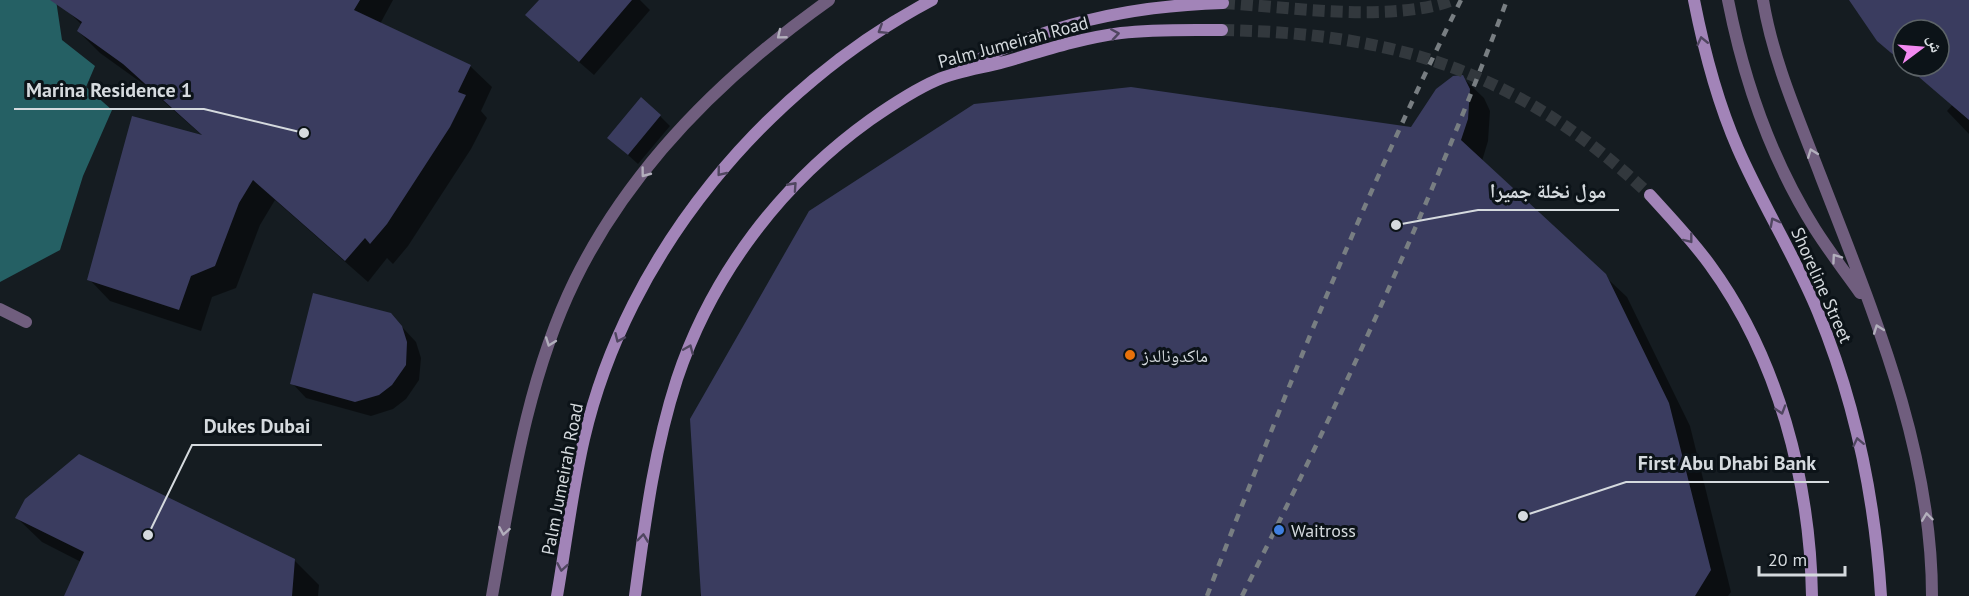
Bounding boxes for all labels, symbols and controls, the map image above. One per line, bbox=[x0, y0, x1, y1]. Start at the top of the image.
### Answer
street label: Palm Jumeirah Road bbox=[935, 11, 1091, 73]
north arrow bbox=[1891, 18, 1951, 78]
one-way arrow bbox=[878, 22, 888, 34]
one-way arrow bbox=[777, 27, 788, 38]
one-way arrow bbox=[1110, 29, 1119, 41]
text: ش bbox=[1923, 33, 1947, 55]
one-way arrow bbox=[1697, 36, 1710, 46]
callout: Marina Residence 1 bbox=[14, 71, 204, 109]
text: Marina Residence 1 bbox=[26, 77, 192, 103]
one-way arrow bbox=[1807, 148, 1819, 159]
one-way arrow bbox=[718, 165, 729, 176]
one-way arrow bbox=[641, 166, 652, 177]
callout: مول نخلة جميرا bbox=[1478, 172, 1619, 210]
text: مول نخلة جميرا bbox=[1490, 178, 1606, 204]
one-way arrow bbox=[786, 182, 797, 192]
one-way arrow bbox=[1770, 217, 1781, 228]
street label: Shoreline Street bbox=[1786, 224, 1858, 346]
one-way arrow bbox=[1682, 232, 1693, 243]
one-way arrow bbox=[1832, 254, 1843, 265]
one-way arrow bbox=[1872, 324, 1885, 334]
one-way arrow bbox=[615, 331, 627, 342]
one-way arrow bbox=[545, 336, 558, 347]
place label: ماكدونالدز bbox=[1141, 344, 1208, 367]
one-way arrow bbox=[682, 345, 694, 356]
marker: ماكدونالدز bbox=[1123, 348, 1137, 362]
street label: Palm Jumeirah Road bbox=[536, 401, 588, 557]
one-way arrow bbox=[1773, 404, 1786, 415]
callout: Dukes Dubai bbox=[192, 407, 322, 445]
text: Dukes Dubai bbox=[204, 413, 310, 439]
one-way arrow bbox=[1853, 437, 1866, 447]
callout: First Abu Dhabi Bank bbox=[1626, 444, 1829, 482]
text: First Abu Dhabi Bank bbox=[1638, 450, 1816, 476]
one-way arrow bbox=[1921, 512, 1933, 521]
place label: Waitross bbox=[1291, 519, 1356, 542]
marker: Waitross bbox=[1272, 523, 1286, 537]
one-way arrow bbox=[498, 526, 511, 536]
one-way arrow bbox=[636, 533, 649, 543]
scale bar bbox=[1759, 539, 1844, 577]
text: 20 m bbox=[1768, 548, 1807, 571]
one-way arrow bbox=[557, 562, 569, 572]

